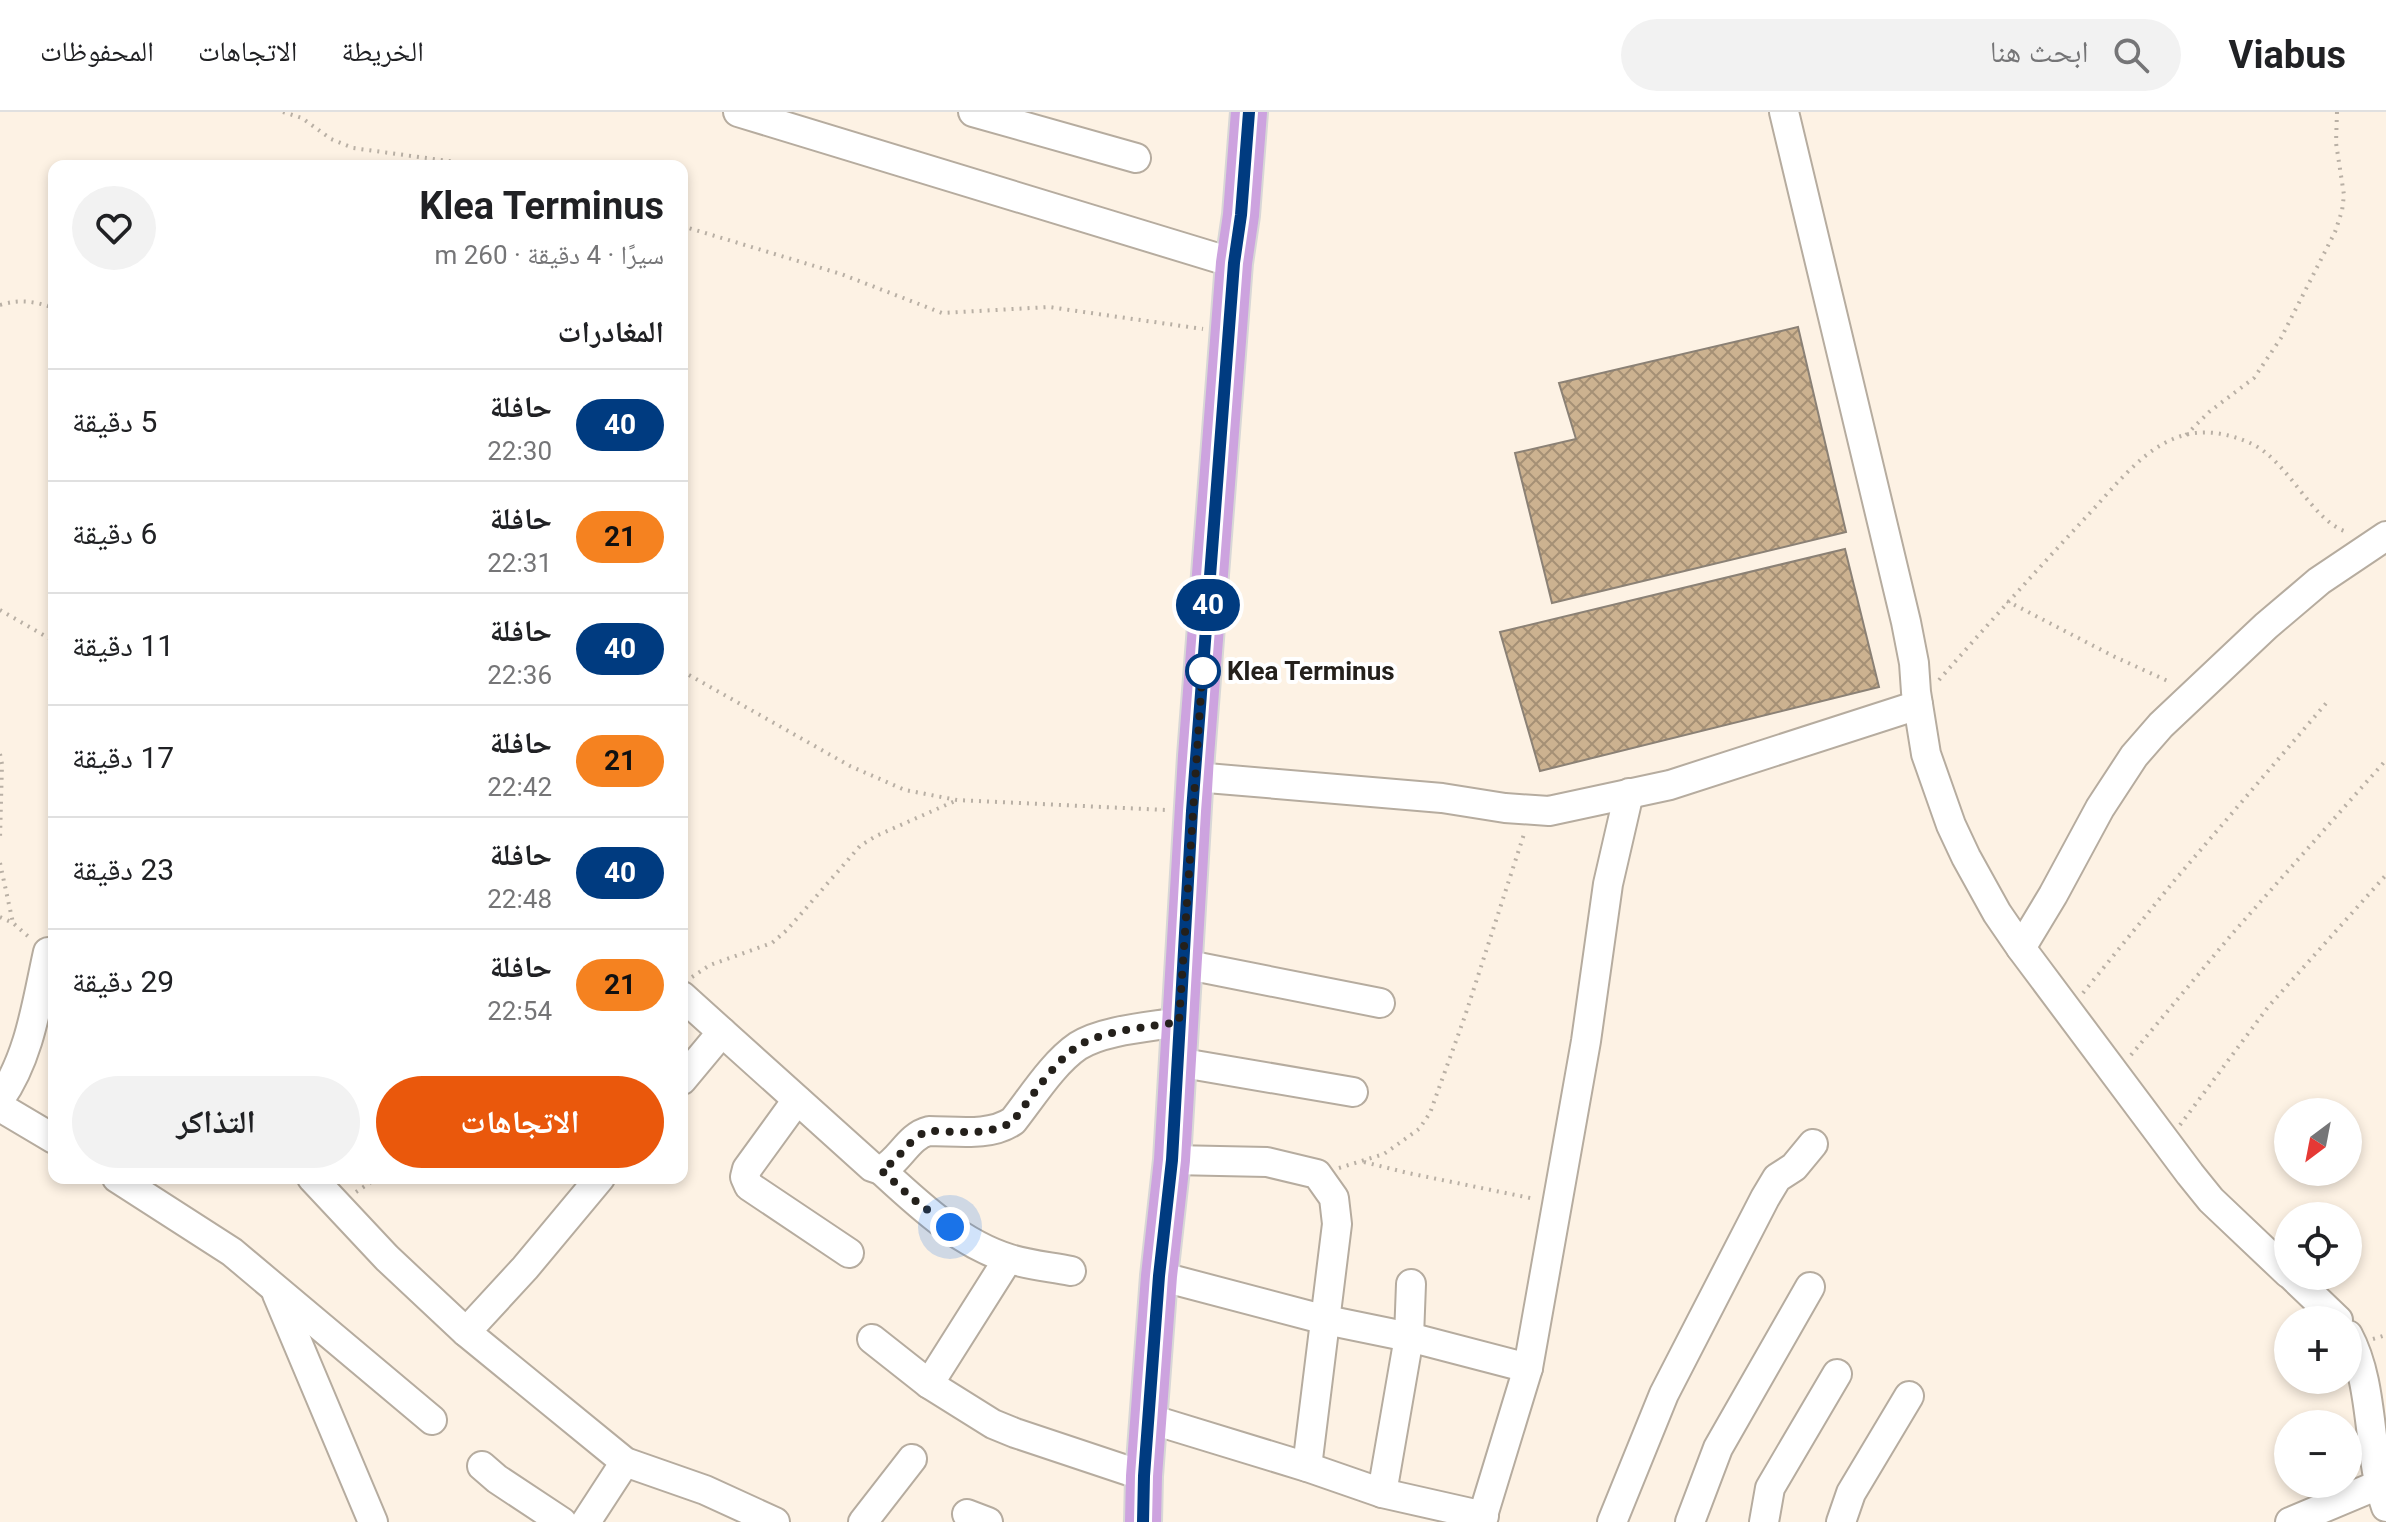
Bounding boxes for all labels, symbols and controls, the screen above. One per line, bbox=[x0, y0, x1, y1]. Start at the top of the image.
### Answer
search box bbox=[1621, 19, 2181, 91]
icon: search bbox=[2109, 33, 2153, 77]
text: Viabus bbox=[2229, 33, 2346, 77]
text: ابحث هنا bbox=[1990, 34, 2089, 69]
text: المحفوظات bbox=[40, 35, 154, 68]
text: الاتجاهات bbox=[198, 35, 297, 68]
text: الخريطة bbox=[341, 35, 424, 68]
text: Klea Terminus bbox=[419, 184, 664, 228]
button: heart bbox=[72, 186, 156, 270]
text: سيرًا · 4 دقيقة · 260 m bbox=[434, 240, 664, 270]
text: المغادرات bbox=[557, 314, 664, 349]
text: حافلة bbox=[490, 389, 552, 424]
text: 5 دقيقة bbox=[72, 404, 157, 439]
text: 40 bbox=[604, 408, 636, 441]
text: 22:30 bbox=[487, 436, 552, 466]
text: حافلة bbox=[490, 501, 552, 536]
text: 6 دقيقة bbox=[72, 516, 157, 551]
text: 21 bbox=[604, 520, 636, 553]
text: 22:31 bbox=[487, 548, 552, 578]
line badge: 40 bbox=[1172, 579, 1244, 631]
text: 40 bbox=[1192, 588, 1224, 621]
text: حافلة bbox=[490, 613, 552, 648]
text: 11 دقيقة bbox=[72, 628, 174, 663]
text: 40 bbox=[604, 632, 636, 665]
marker: Klea Terminus bbox=[1186, 654, 1220, 688]
place label: Klea Terminus bbox=[1227, 656, 1395, 686]
text: 22:36 bbox=[487, 660, 552, 690]
text: حافلة bbox=[490, 725, 552, 760]
text: 17 دقيقة bbox=[72, 740, 174, 775]
text: 21 bbox=[604, 744, 636, 777]
text: 22:42 bbox=[487, 772, 552, 802]
text: حافلة bbox=[490, 837, 552, 872]
text: 23 دقيقة bbox=[72, 852, 174, 887]
text: 40 bbox=[604, 856, 636, 889]
text: 22:48 bbox=[487, 884, 552, 914]
text: حافلة bbox=[490, 949, 552, 984]
text: 29 دقيقة bbox=[72, 964, 174, 999]
text: 21 bbox=[604, 968, 636, 1001]
text: 22:54 bbox=[487, 996, 552, 1026]
button: التذاكر bbox=[72, 1076, 360, 1168]
button: الاتجاهات bbox=[376, 1076, 664, 1168]
north arrow bbox=[2274, 1098, 2362, 1186]
map controls bbox=[2274, 1098, 2362, 1498]
button: locate bbox=[2274, 1202, 2362, 1290]
your location bbox=[930, 1207, 970, 1247]
button: + bbox=[2274, 1306, 2362, 1394]
button: − bbox=[2274, 1410, 2362, 1498]

